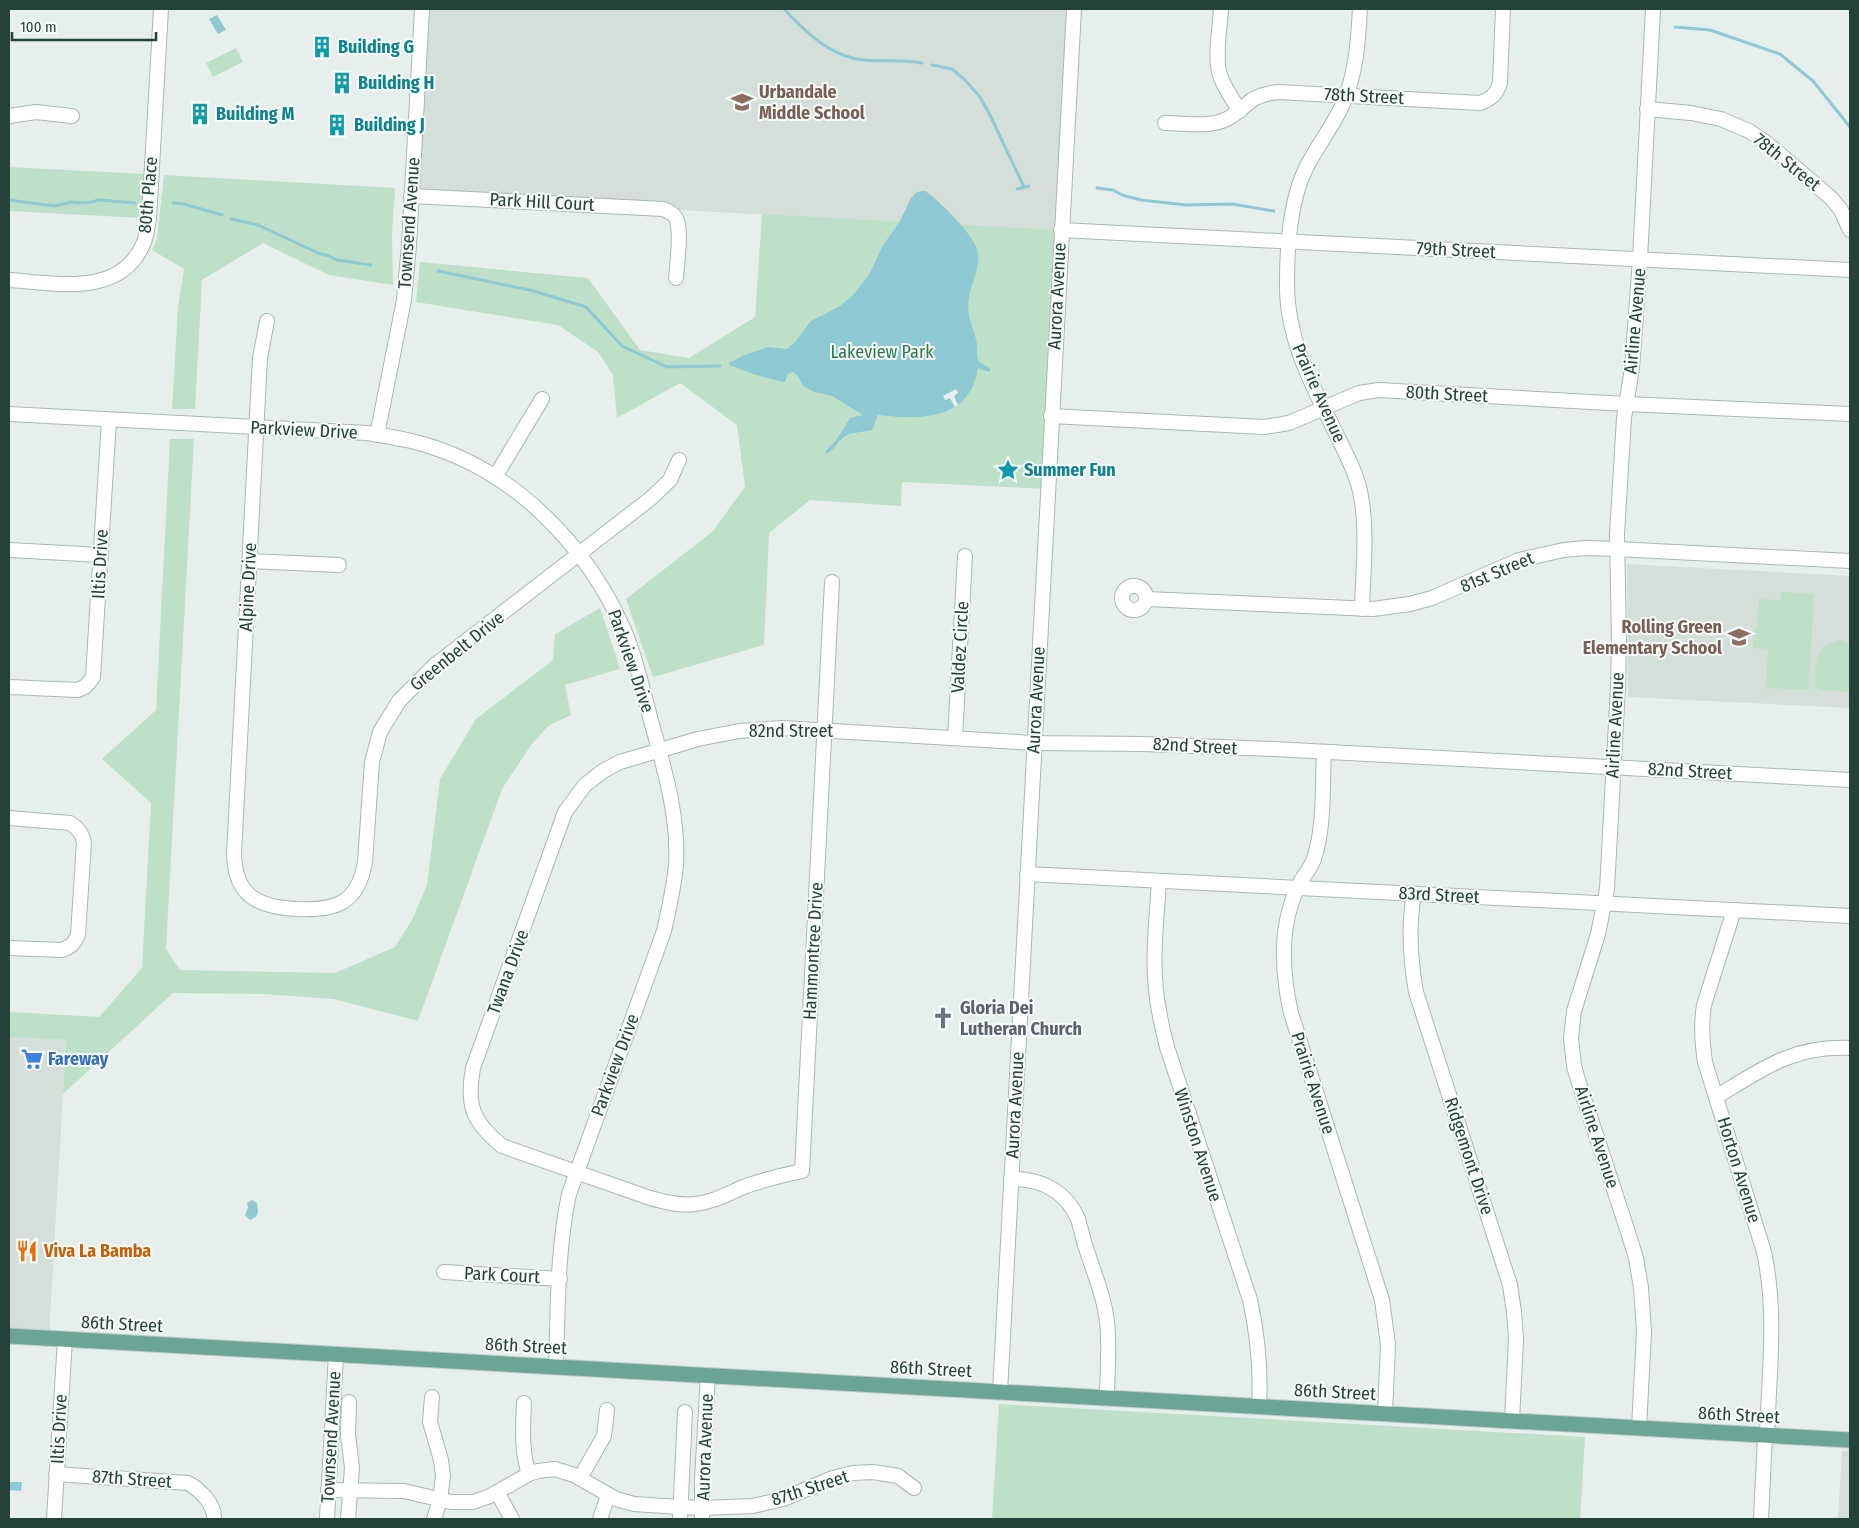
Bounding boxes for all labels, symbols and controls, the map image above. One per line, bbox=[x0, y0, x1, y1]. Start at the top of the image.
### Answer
scale bar bbox=[12, 10, 156, 42]
text: 100 m bbox=[20, 18, 57, 36]
building icon: Building G bbox=[309, 34, 335, 60]
place label: Building G bbox=[338, 36, 414, 58]
building icon: Building H bbox=[329, 70, 355, 96]
place label: Building H bbox=[358, 72, 434, 94]
place label: Urbandale Middle School bbox=[759, 81, 865, 124]
street label: 78th Street bbox=[1324, 83, 1405, 109]
school or university icon: Urbandale Middle School bbox=[729, 89, 755, 115]
building icon: Building M bbox=[187, 101, 213, 127]
place label: Building M bbox=[216, 103, 294, 125]
building icon: Building J bbox=[324, 112, 350, 138]
place label: Building J bbox=[354, 114, 425, 136]
street label: 78th Street bbox=[1749, 128, 1825, 196]
street label: 80th Place bbox=[134, 156, 162, 234]
street label: Townsend Avenue bbox=[393, 156, 425, 290]
street label: Park Hill Court bbox=[489, 188, 595, 216]
street label: 79th Street bbox=[1416, 237, 1496, 263]
street label: Aurora Avenue bbox=[1043, 242, 1071, 350]
street label: Airline Avenue bbox=[1619, 267, 1651, 375]
street label: Prairie Avenue bbox=[1287, 340, 1351, 446]
park label: Lakeview Park bbox=[830, 341, 934, 363]
street label: 80th Street bbox=[1405, 381, 1489, 407]
street label: Parkview Drive bbox=[250, 416, 358, 444]
place icon: Summer Fun bbox=[995, 457, 1021, 483]
place label: Summer Fun bbox=[1024, 459, 1116, 481]
street label: Iltis Drive bbox=[87, 528, 113, 599]
street label: Alpine Drive bbox=[235, 542, 261, 632]
street label: 81st Street bbox=[1457, 547, 1537, 597]
street label: Valdez Circle bbox=[947, 600, 973, 694]
street label: Greenbelt Drive bbox=[405, 606, 509, 696]
street label: Parkview Drive bbox=[603, 607, 659, 716]
place label: Rolling Green Elementary School bbox=[1583, 616, 1722, 659]
school or university icon: Rolling Green Elementary School bbox=[1726, 624, 1752, 650]
street label: Aurora Avenue bbox=[1022, 646, 1050, 754]
street label: Airline Avenue bbox=[1601, 671, 1629, 779]
street label: 82nd Street bbox=[749, 720, 833, 742]
street label: 82nd Street bbox=[1152, 733, 1238, 759]
street label: 82nd Street bbox=[1647, 758, 1733, 784]
street label: Hammontree Drive bbox=[798, 881, 828, 1021]
street label: 83rd Street bbox=[1398, 882, 1480, 908]
street label: Twana Drive bbox=[482, 926, 534, 1017]
place label: Gloria Dei Lutheran Church bbox=[960, 997, 1082, 1040]
church icon: Gloria Dei Lutheran Church bbox=[930, 1005, 956, 1031]
street label: Parkview Drive bbox=[586, 1011, 644, 1119]
street label: Prairie Avenue bbox=[1286, 1029, 1340, 1137]
supermarket icon: Fareway bbox=[19, 1046, 45, 1072]
place label: Fareway bbox=[48, 1048, 109, 1070]
street label: Aurora Avenue bbox=[1001, 1051, 1029, 1159]
street label: Airline Avenue bbox=[1570, 1083, 1624, 1191]
street label: Winston Avenue bbox=[1169, 1085, 1227, 1205]
street label: Ridgemont Drive bbox=[1440, 1095, 1498, 1218]
street label: Horton Avenue bbox=[1712, 1114, 1766, 1226]
restaurant icon: Viva La Bamba bbox=[14, 1238, 40, 1264]
place label: Viva La Bamba bbox=[43, 1240, 151, 1262]
street label: Park Court bbox=[463, 1262, 541, 1288]
street label: 86th Street bbox=[81, 1311, 164, 1337]
street label: 86th Street bbox=[485, 1333, 568, 1359]
street label: 86th Street bbox=[890, 1356, 973, 1382]
street label: Townsend Avenue bbox=[317, 1370, 345, 1504]
street label: 86th Street bbox=[1294, 1379, 1377, 1405]
street label: Iltis Drive bbox=[46, 1393, 72, 1464]
street label: Aurora Avenue bbox=[692, 1393, 718, 1501]
street label: 86th Street bbox=[1698, 1402, 1781, 1428]
street label: 87th Street bbox=[91, 1465, 173, 1493]
street label: 87th Street bbox=[769, 1465, 852, 1511]

